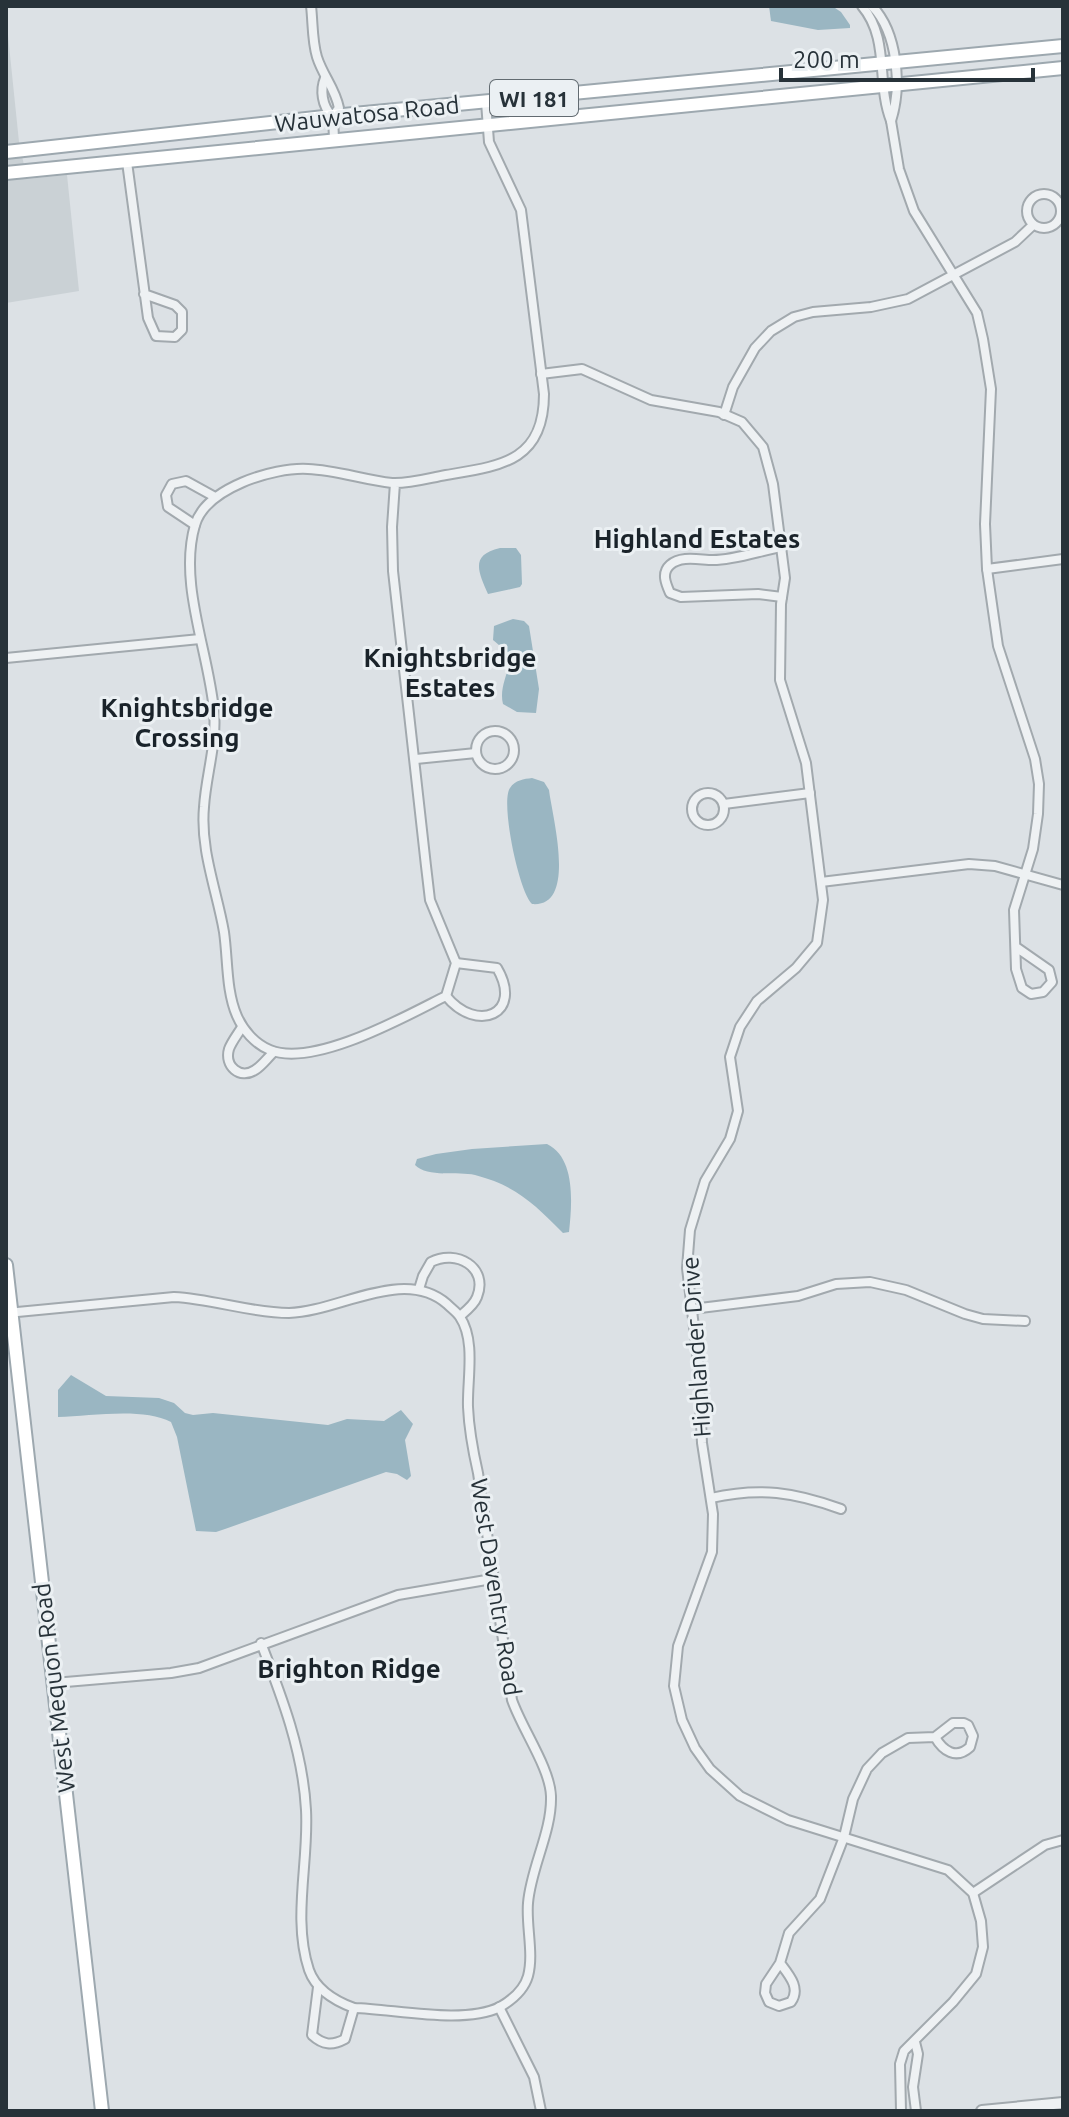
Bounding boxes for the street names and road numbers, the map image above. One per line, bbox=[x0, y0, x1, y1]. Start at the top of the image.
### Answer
road number: WI 181 bbox=[490, 80, 578, 116]
street label: Wauwatosa Road bbox=[273, 91, 461, 137]
street label: Highlander Drive bbox=[676, 1256, 716, 1438]
street label: West Daventry Road bbox=[465, 1476, 527, 1698]
street label: West Mequon Road bbox=[28, 1582, 80, 1794]

